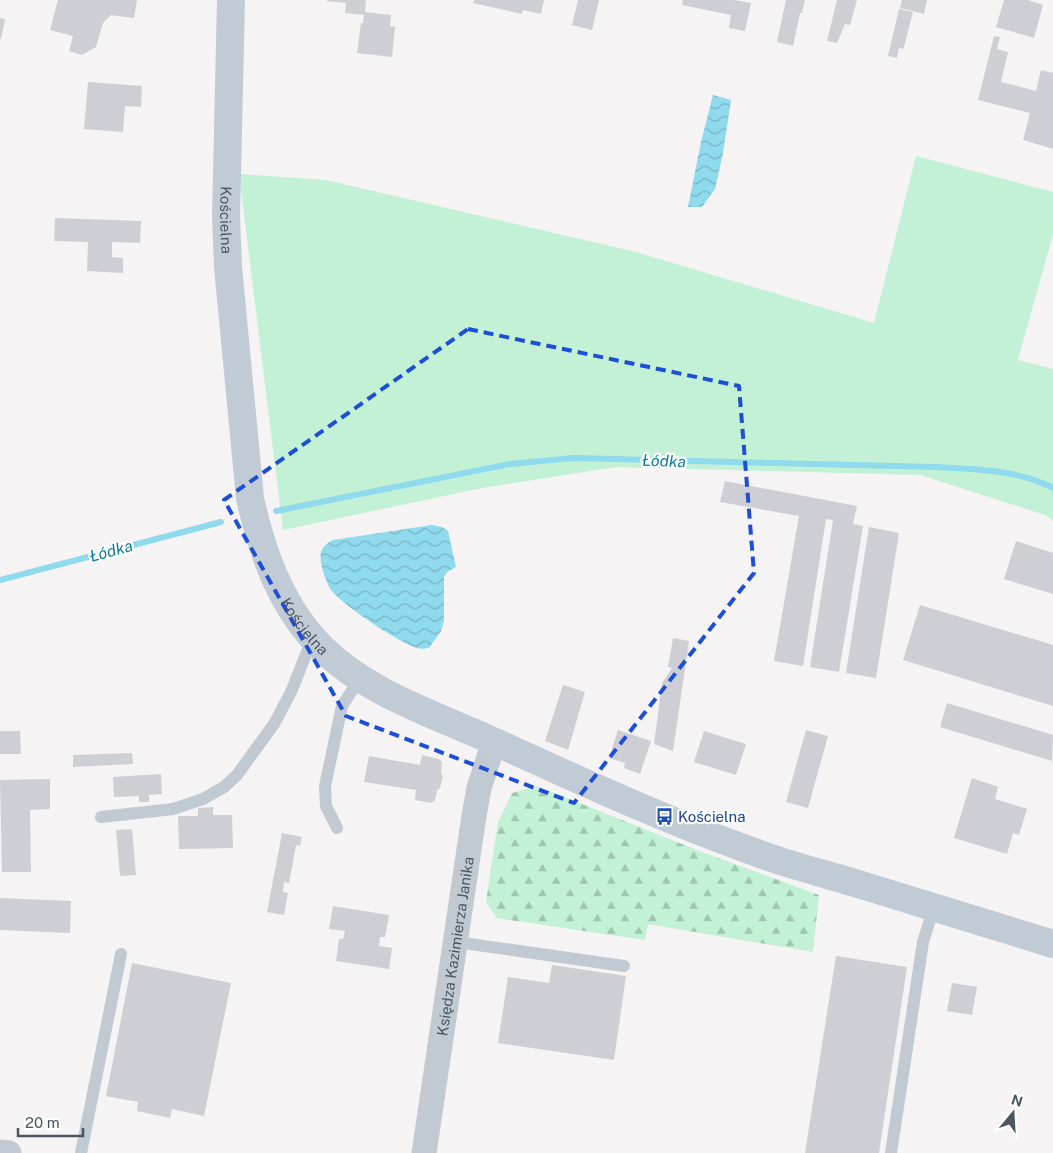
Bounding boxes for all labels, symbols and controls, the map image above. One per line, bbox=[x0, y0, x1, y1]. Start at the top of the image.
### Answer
street label: Kościelna bbox=[217, 186, 236, 254]
water label: Łódka bbox=[642, 451, 686, 471]
water label: Łódka bbox=[87, 536, 135, 566]
street label: Kościelna bbox=[278, 594, 332, 658]
bus stop icon: Kościelna bbox=[654, 806, 674, 826]
place label: Kościelna bbox=[678, 808, 745, 825]
street label: Księdza Kazimierza Janika bbox=[433, 855, 476, 1037]
north arrow bbox=[988, 1088, 1038, 1138]
text: N bbox=[1009, 1091, 1025, 1110]
scale bar bbox=[18, 1106, 82, 1138]
text: 20 m bbox=[25, 1114, 60, 1131]

